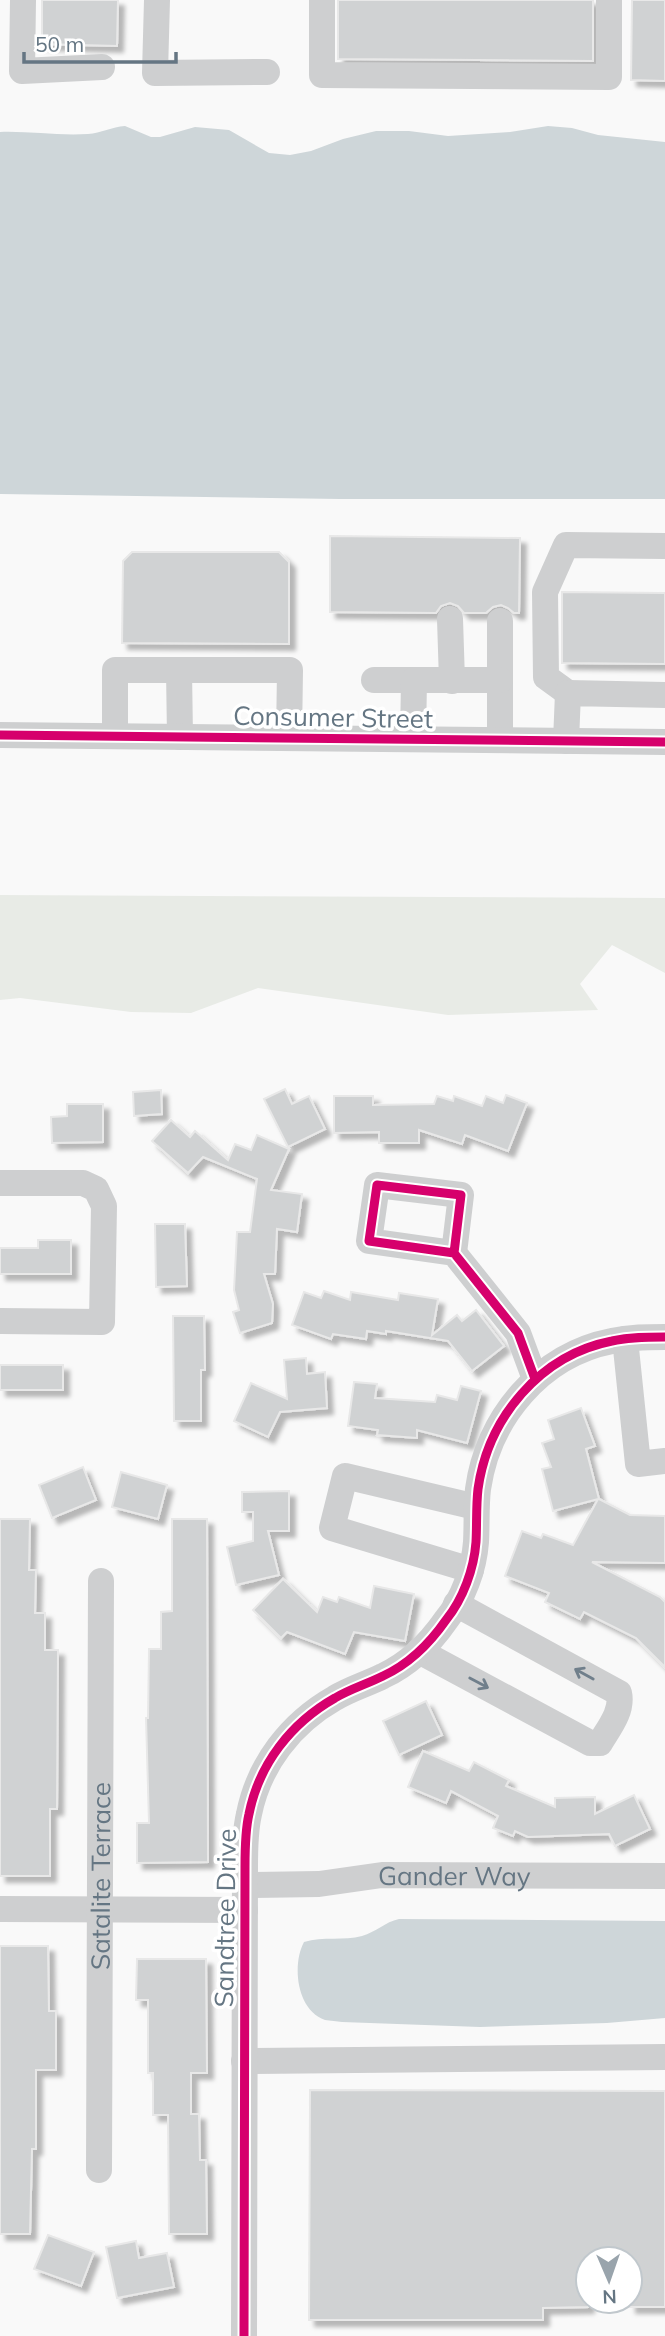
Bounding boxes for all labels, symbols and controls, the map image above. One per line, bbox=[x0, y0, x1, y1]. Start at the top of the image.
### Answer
scale bar bbox=[24, 21, 177, 65]
text: 50 m bbox=[35, 31, 84, 57]
street label: Consumer Street bbox=[233, 699, 433, 735]
one-way arrow bbox=[574, 1667, 594, 1681]
one-way arrow bbox=[469, 1676, 489, 1690]
street label: Satalite Terrace bbox=[83, 1782, 117, 1970]
street label: Sandtree Drive bbox=[207, 1828, 243, 2008]
street label: Gander Way bbox=[378, 1858, 531, 1892]
north arrow bbox=[574, 2245, 644, 2315]
text: N bbox=[602, 2285, 617, 2309]

